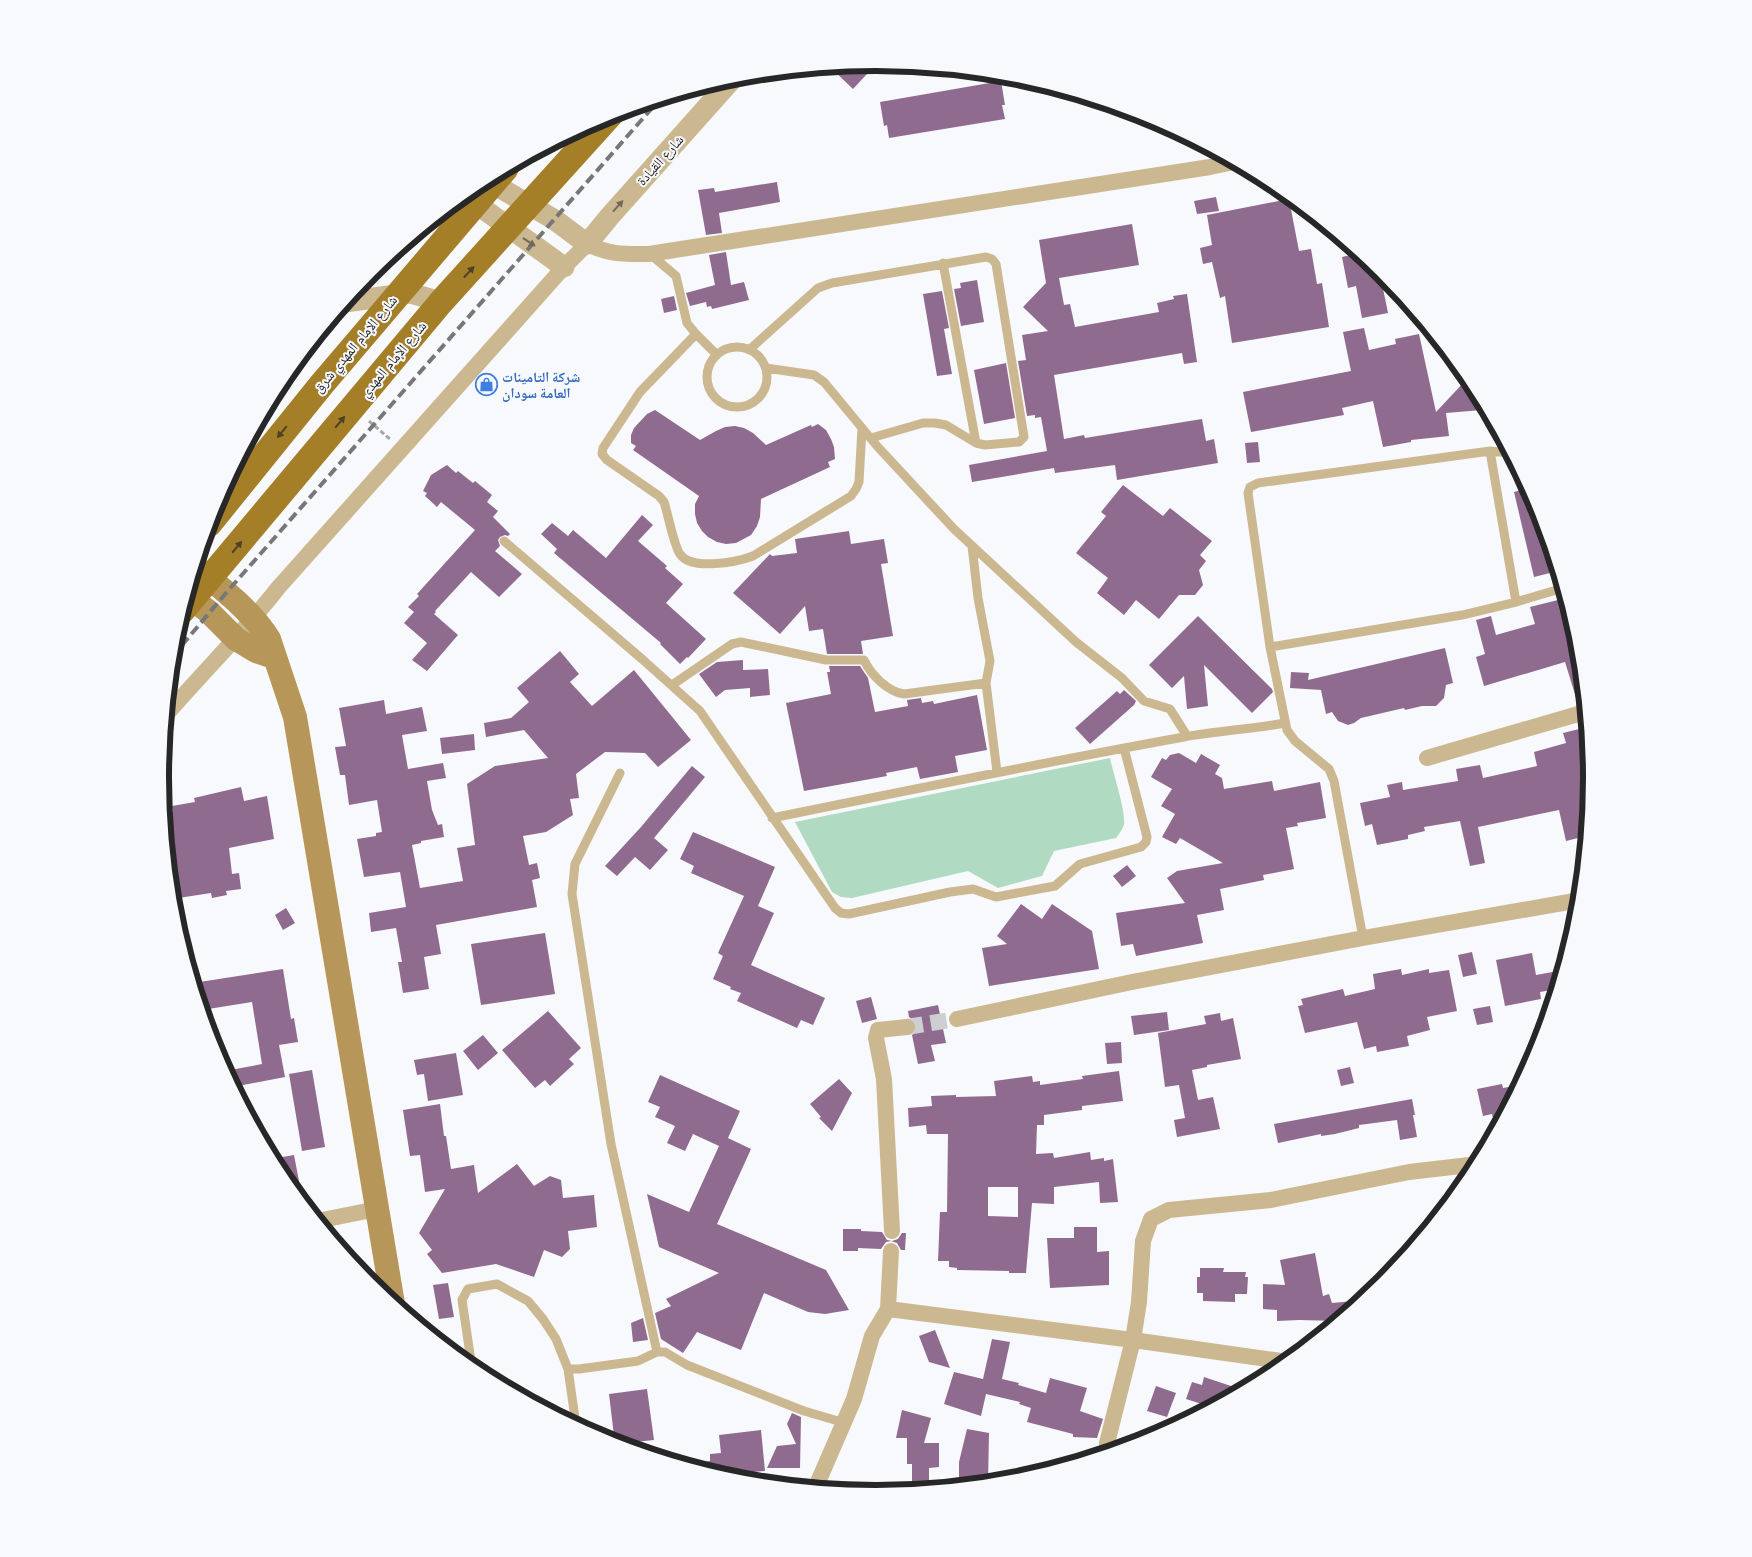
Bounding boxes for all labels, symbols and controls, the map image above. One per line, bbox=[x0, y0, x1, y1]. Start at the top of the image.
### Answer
street label: شارع القيادة bbox=[632, 130, 688, 190]
one-way arrow bbox=[612, 201, 624, 213]
one-way arrow bbox=[522, 237, 536, 246]
one-way arrow bbox=[463, 266, 475, 278]
street label: شارع الإمام المهدي شرق bbox=[309, 292, 401, 396]
street label: شارع الإمام المهدي bbox=[356, 318, 430, 400]
place label: شركة التامينات العامة سودان bbox=[502, 367, 580, 403]
shop icon: شركة التامينات العامة سودان bbox=[474, 373, 498, 397]
one-way arrow bbox=[335, 415, 346, 428]
one-way arrow bbox=[277, 426, 288, 439]
one-way arrow bbox=[231, 541, 242, 554]

